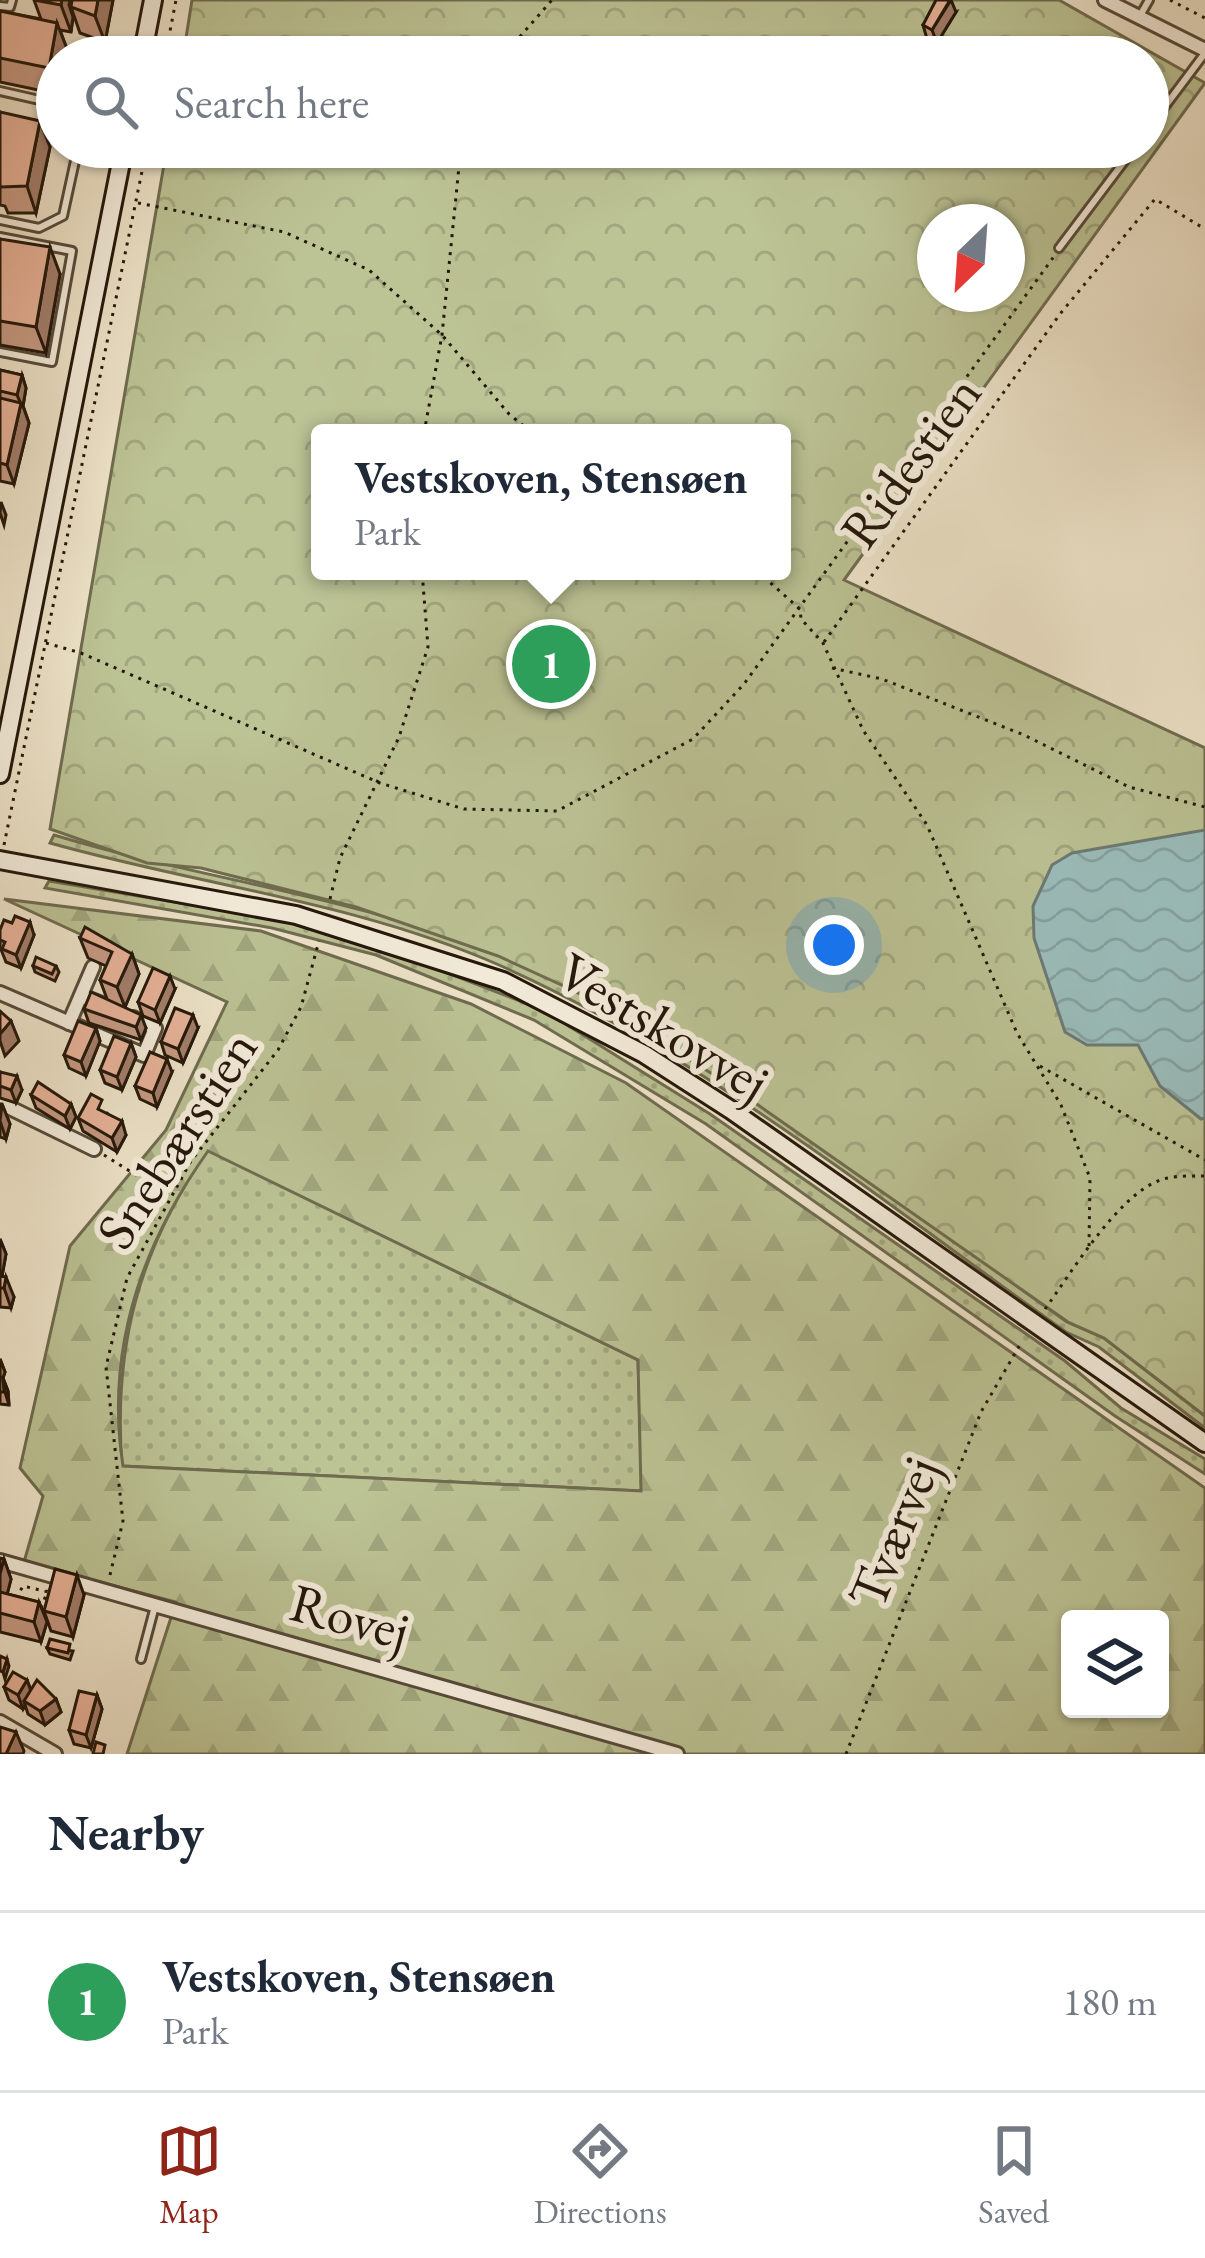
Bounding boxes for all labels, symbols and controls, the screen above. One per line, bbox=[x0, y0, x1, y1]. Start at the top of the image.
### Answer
search box bbox=[36, 36, 1169, 168]
icon: search bbox=[78, 69, 144, 135]
text: Search here bbox=[174, 73, 369, 131]
north arrow bbox=[917, 204, 1025, 312]
street label: Ridestien bbox=[824, 361, 996, 561]
popup bbox=[311, 424, 791, 580]
text: Vestskoven, Stensøen bbox=[354, 448, 748, 506]
text: Park bbox=[354, 506, 421, 557]
pin: 1 bbox=[512, 619, 590, 709]
your location bbox=[804, 915, 864, 975]
street label: Vestskovvej bbox=[546, 936, 782, 1116]
street label: Snebærstien bbox=[79, 1016, 273, 1262]
street label: Tværvej bbox=[831, 1446, 955, 1618]
street label: Rovej bbox=[283, 1567, 417, 1665]
map controls bbox=[1061, 1610, 1169, 1718]
button: layers bbox=[1061, 1610, 1169, 1718]
text: Nearby bbox=[48, 1799, 204, 1865]
text: Vestskoven, Stensøen bbox=[162, 1947, 556, 2005]
text: 1 bbox=[77, 1976, 97, 2027]
text: 180 m bbox=[1063, 1976, 1157, 2027]
text: Park bbox=[162, 2005, 228, 2056]
tab: Map bbox=[156, 2118, 222, 2233]
tab: Directions bbox=[534, 2118, 667, 2233]
tab: Saved bbox=[978, 2118, 1049, 2233]

